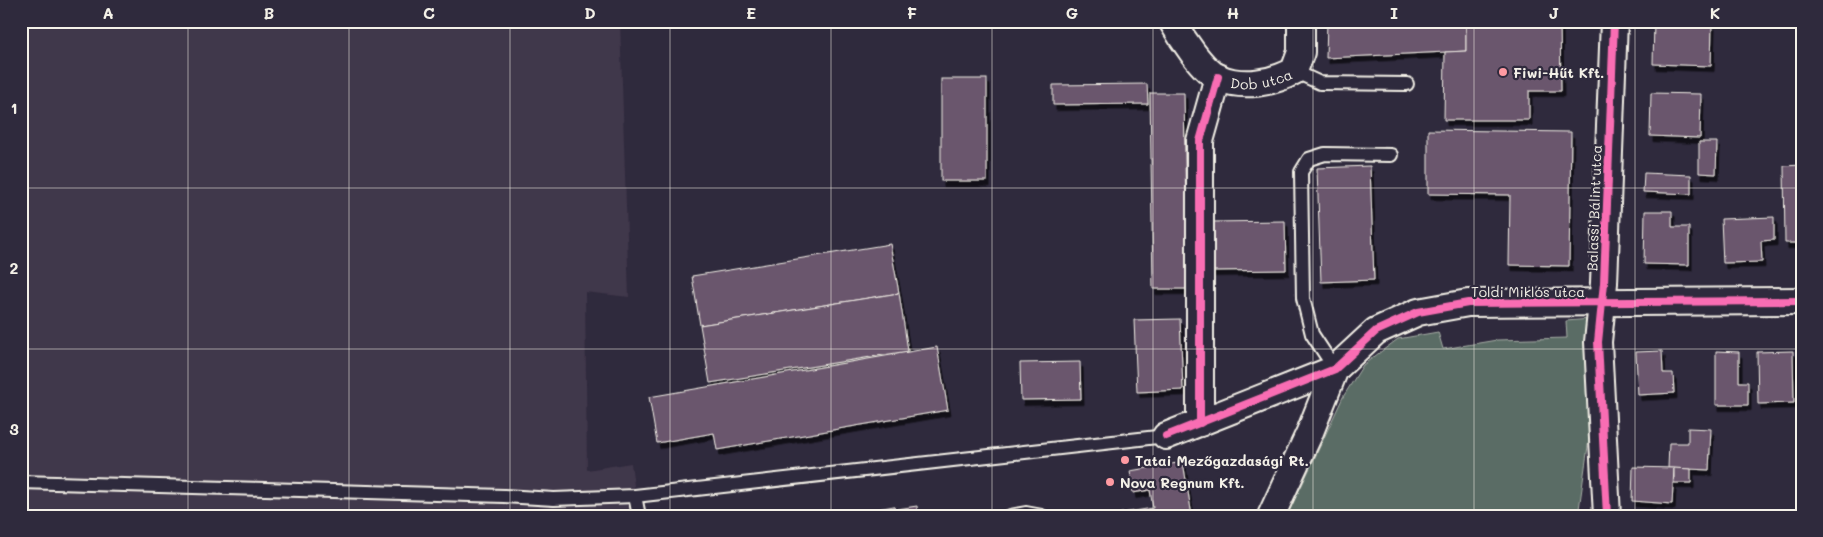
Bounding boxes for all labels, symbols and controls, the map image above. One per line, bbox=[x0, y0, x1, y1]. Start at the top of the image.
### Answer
text: A bbox=[102, 2, 114, 23]
text: B bbox=[264, 2, 274, 23]
text: C bbox=[423, 2, 435, 23]
text: D bbox=[584, 2, 596, 23]
text: E bbox=[746, 2, 756, 23]
text: F bbox=[907, 2, 917, 23]
text: G bbox=[1066, 2, 1078, 23]
text: H bbox=[1227, 2, 1239, 23]
text: I bbox=[1390, 2, 1398, 23]
text: J bbox=[1549, 2, 1559, 23]
text: K bbox=[1710, 2, 1720, 23]
place label: Fiwi-Hűt Kft. bbox=[1513, 63, 1604, 82]
street label: Dob utca bbox=[1229, 64, 1295, 93]
marker: Fiwi-Hűt Kft. bbox=[1497, 66, 1509, 78]
text: 1 bbox=[10, 97, 18, 118]
street label: Balassi Bálint utca bbox=[1582, 145, 1606, 271]
text: 2 bbox=[10, 257, 19, 278]
street label: Toldi Miklós utca bbox=[1471, 282, 1585, 301]
text: 3 bbox=[9, 418, 19, 439]
place label: Tatai Mezőgazdasági Rt. bbox=[1135, 451, 1309, 470]
marker: Tatai Mezőgazdasági Rt. bbox=[1119, 454, 1131, 466]
place label: Nova Regnum Kft. bbox=[1120, 473, 1245, 492]
marker: Nova Regnum Kft. bbox=[1104, 476, 1116, 488]

